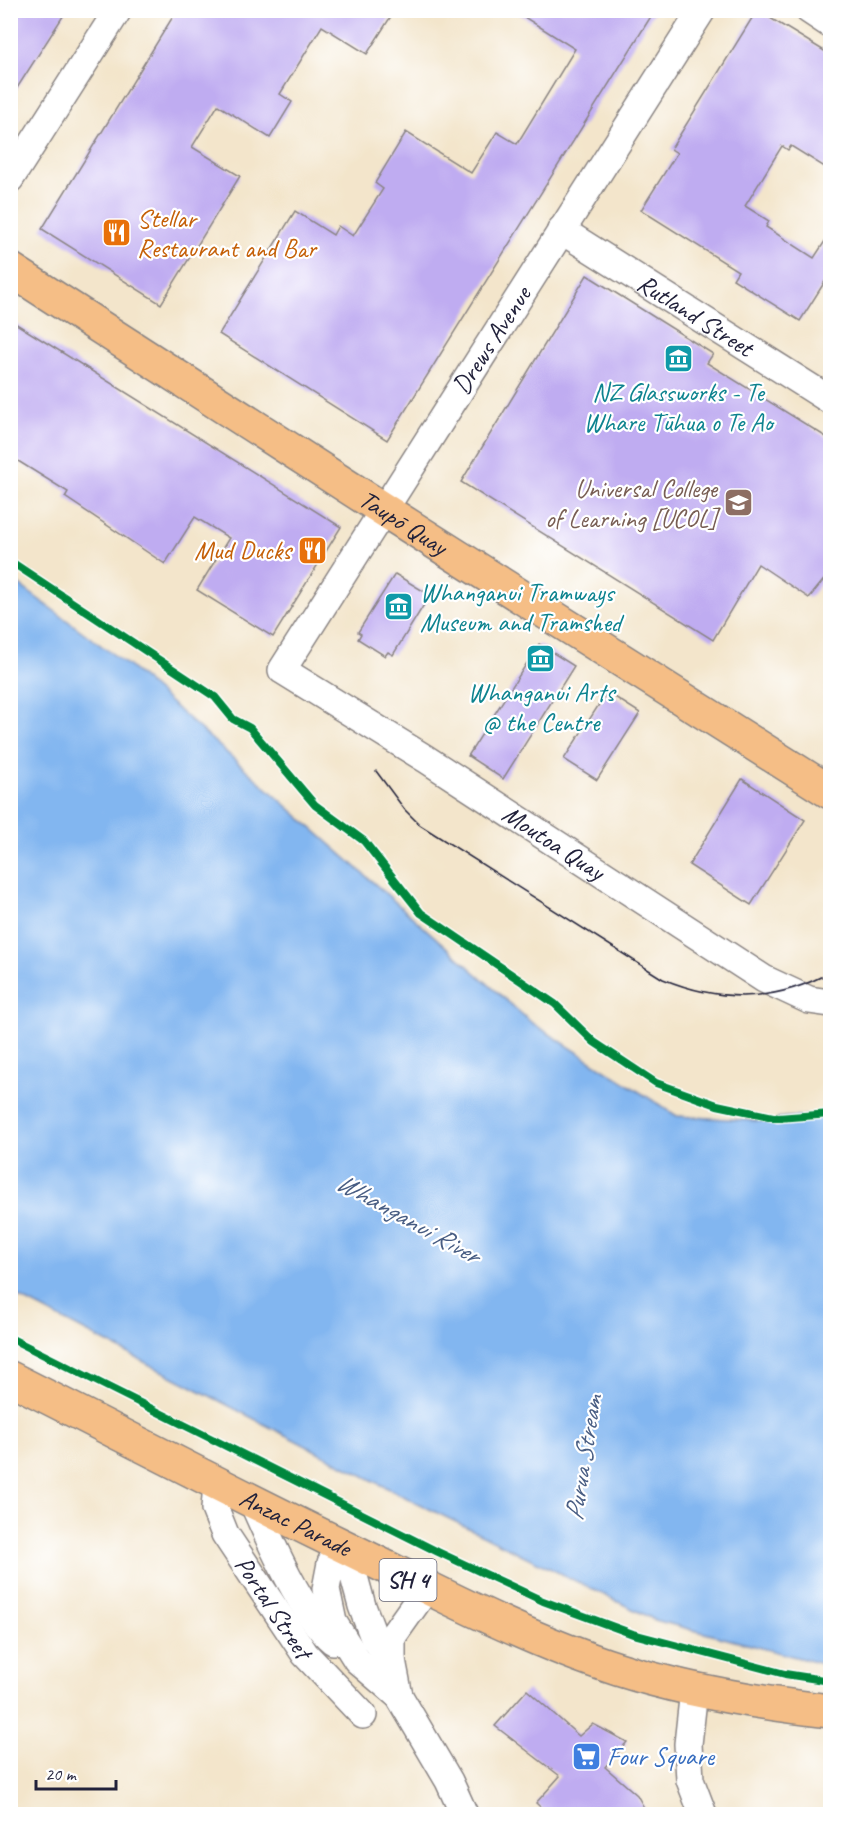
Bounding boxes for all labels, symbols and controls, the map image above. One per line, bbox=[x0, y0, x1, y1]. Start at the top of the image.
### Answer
place label: Stellar Restaurant and Bar bbox=[137, 202, 318, 265]
restaurant icon: Stellar Restaurant and Bar bbox=[100, 217, 132, 249]
street label: Rutland Street bbox=[631, 267, 761, 365]
street label: Drews Avenue bbox=[445, 278, 540, 400]
museum icon: NZ Glassworks - Te Whare Tūhua o Te Ao bbox=[662, 342, 694, 374]
place label: NZ Glassworks - Te Whare Tūhua o Te Ao bbox=[584, 376, 775, 439]
place label: Universal College of Learning [UCOL] bbox=[545, 472, 721, 535]
street label: Taupō Quay bbox=[353, 483, 455, 564]
school or university icon: Universal College of Learning [UCOL] bbox=[722, 487, 754, 519]
place label: Mud Ducks bbox=[194, 534, 293, 567]
restaurant icon: Mud Ducks bbox=[296, 534, 328, 566]
place label: Whanganui Tramways Museum and Tramshed bbox=[420, 576, 625, 639]
museum icon: Whanganui Tramways Museum and Tramshed bbox=[383, 591, 415, 623]
museum icon: Whanganui Arts @ the Centre bbox=[525, 642, 557, 674]
place label: Whanganui Arts @ the Centre bbox=[468, 676, 616, 739]
street label: Moutoa Quay bbox=[496, 797, 613, 889]
water label: Whanganui River bbox=[331, 1165, 489, 1273]
water label: Purua Stream bbox=[556, 1391, 610, 1523]
street label: Anzac Parade bbox=[234, 1482, 359, 1565]
street label: Portal Street bbox=[227, 1550, 321, 1668]
road number: SH 4 bbox=[380, 1559, 436, 1601]
supermarket icon: Four Square bbox=[570, 1740, 602, 1772]
place label: Four Square bbox=[607, 1740, 716, 1773]
scale bar bbox=[36, 1753, 116, 1791]
text: 20 m bbox=[45, 1763, 78, 1785]

